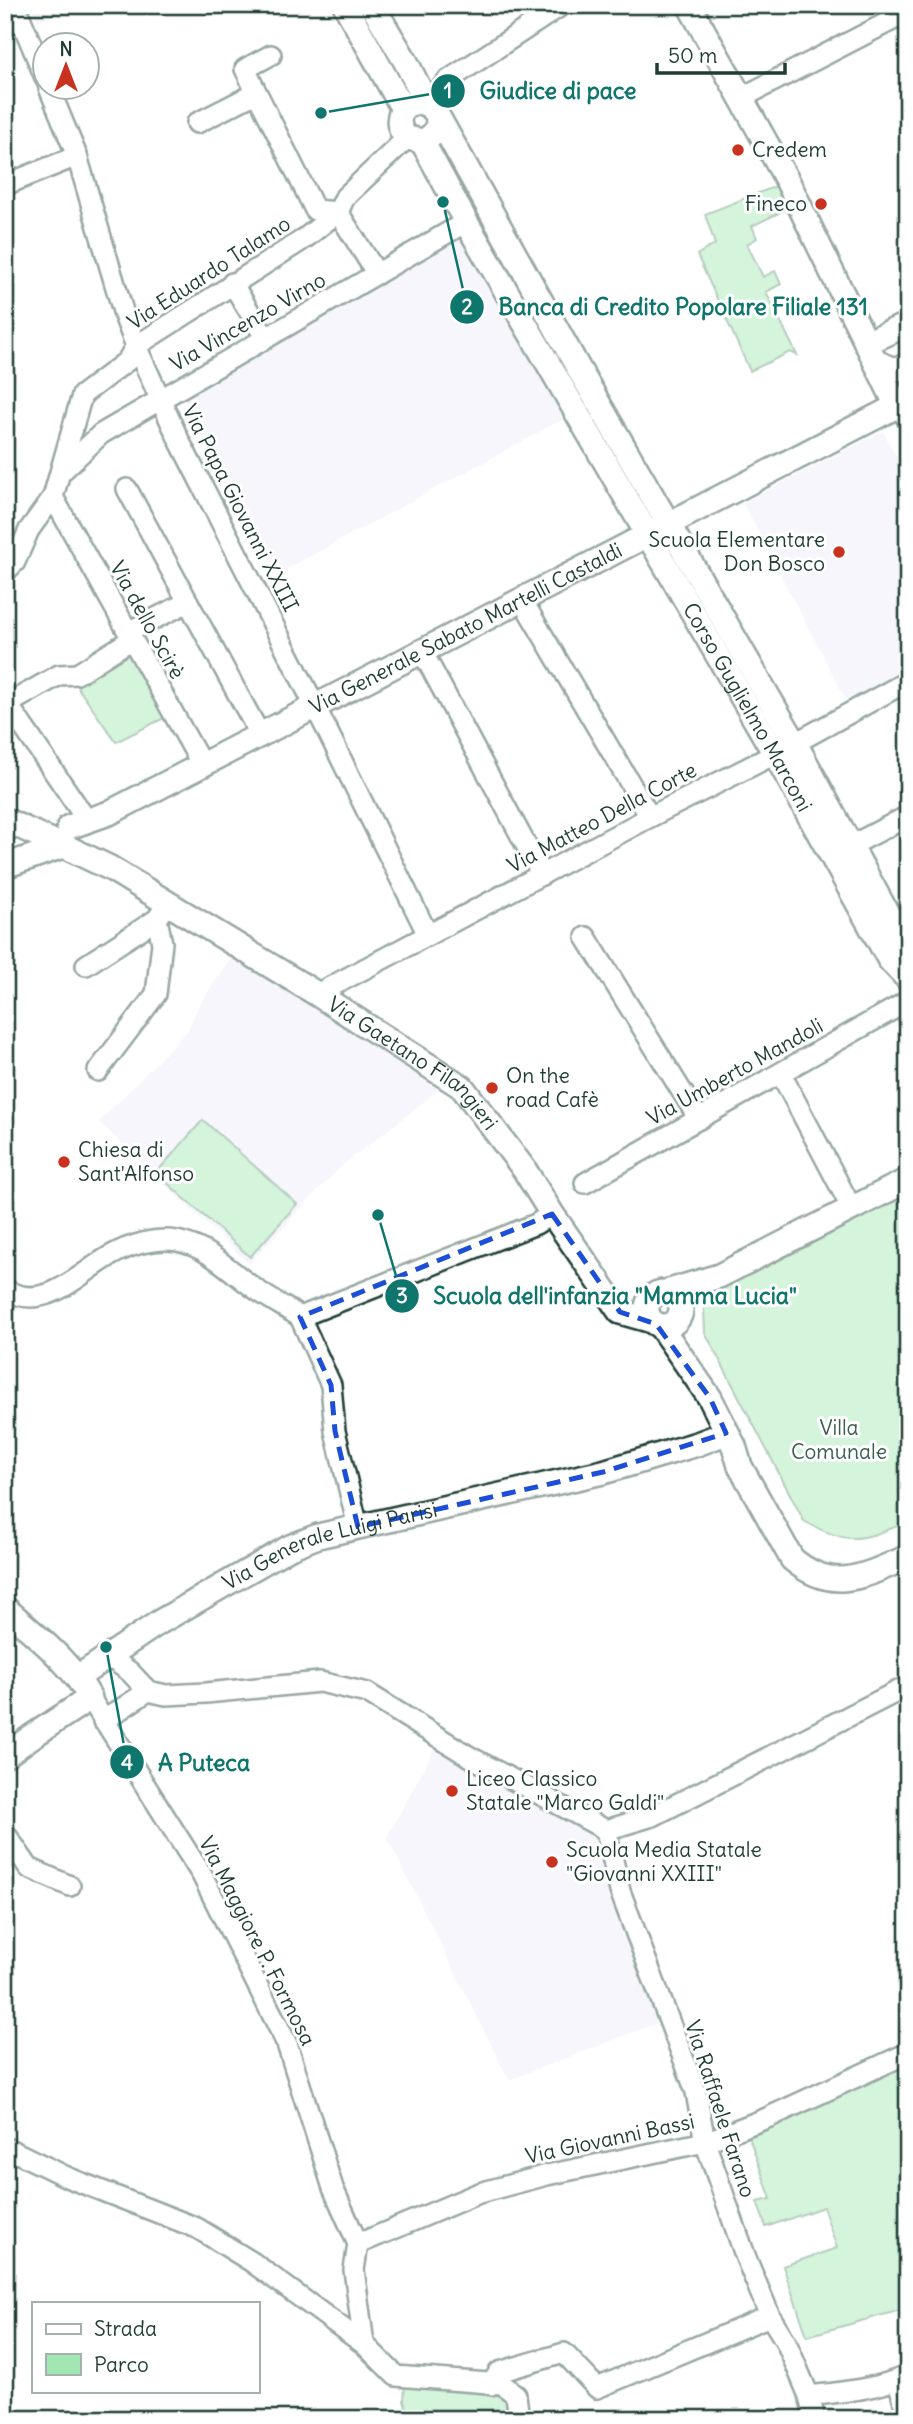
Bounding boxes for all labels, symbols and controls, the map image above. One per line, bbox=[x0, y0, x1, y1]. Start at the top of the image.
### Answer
north arrow bbox=[32, 32, 102, 102]
scale bar bbox=[657, 32, 785, 76]
text: N bbox=[59, 37, 73, 61]
text: 50 m bbox=[668, 42, 717, 69]
callout: Giudice di pace bbox=[430, 69, 650, 113]
text: Giudice di pace bbox=[480, 76, 636, 105]
text: 1 bbox=[444, 77, 452, 104]
place label: Credem bbox=[752, 136, 827, 163]
marker: Credem bbox=[730, 142, 746, 158]
place label: Fineco bbox=[745, 190, 807, 217]
marker: Fineco bbox=[813, 196, 829, 212]
street label: Via Eduardo Talamo bbox=[122, 210, 295, 335]
street label: Via Vincenzo Virno bbox=[165, 266, 331, 377]
callout: Banca di Credito Popolare Filiale 131 bbox=[449, 285, 882, 329]
text: Banca di Credito Popolare Filiale 131 bbox=[498, 292, 868, 321]
text: 2 bbox=[461, 293, 473, 320]
street label: Via Papa Giovanni XXIII bbox=[176, 399, 305, 616]
place label: Scuola Elementare Don Bosco bbox=[649, 526, 825, 577]
street label: Via Generale Sabato Martelli Castaldi bbox=[305, 536, 627, 720]
marker: Scuola Elementare Don Bosco bbox=[831, 544, 847, 560]
street label: Via dello Scirè bbox=[104, 556, 191, 684]
street label: Corso Guglielmo Marconi bbox=[677, 598, 818, 816]
street label: Via Matteo Della Corte bbox=[503, 756, 701, 879]
street label: Via Gaetano Filangieri bbox=[323, 990, 504, 1135]
street label: Via Umberto Mandoli bbox=[642, 1012, 828, 1131]
place label: On the road Cafè bbox=[506, 1062, 599, 1113]
marker: On the road Cafè bbox=[484, 1080, 500, 1096]
place label: Chiesa di Sant'Alfonso bbox=[78, 1136, 194, 1187]
marker: Chiesa di Sant'Alfonso bbox=[56, 1154, 72, 1170]
callout: Scuola dell'infanzia "Mamma Lucia" bbox=[384, 1274, 811, 1318]
text: Scuola dell'infanzia "Mamma Lucia" bbox=[433, 1281, 797, 1310]
text: 3 bbox=[396, 1282, 408, 1309]
park label: Villa Comunale bbox=[791, 1414, 887, 1465]
street label: Via Generale Luigi Parisi bbox=[217, 1496, 440, 1596]
callout: A Puteca bbox=[109, 1740, 264, 1784]
text: A Puteca bbox=[158, 1748, 250, 1777]
text: 4 bbox=[121, 1749, 133, 1776]
place label: Liceo Classico Statale "Marco Galdi" bbox=[466, 1765, 664, 1816]
marker: Liceo Classico Statale "Marco Galdi" bbox=[444, 1783, 460, 1799]
street label: Via Maggiore P. Formosa bbox=[193, 1832, 322, 2050]
place label: Scuola Media Statale "Giovanni XXIII" bbox=[566, 1836, 762, 1887]
marker: Scuola Media Statale "Giovanni XXIII" bbox=[544, 1854, 560, 1870]
street label: Via Raffaele Farano bbox=[679, 2017, 762, 2201]
street label: Via Giovanni Bassi bbox=[523, 2107, 697, 2170]
legend bbox=[32, 2302, 259, 2392]
text: Strada bbox=[94, 2315, 157, 2342]
text: Parco bbox=[94, 2351, 149, 2378]

